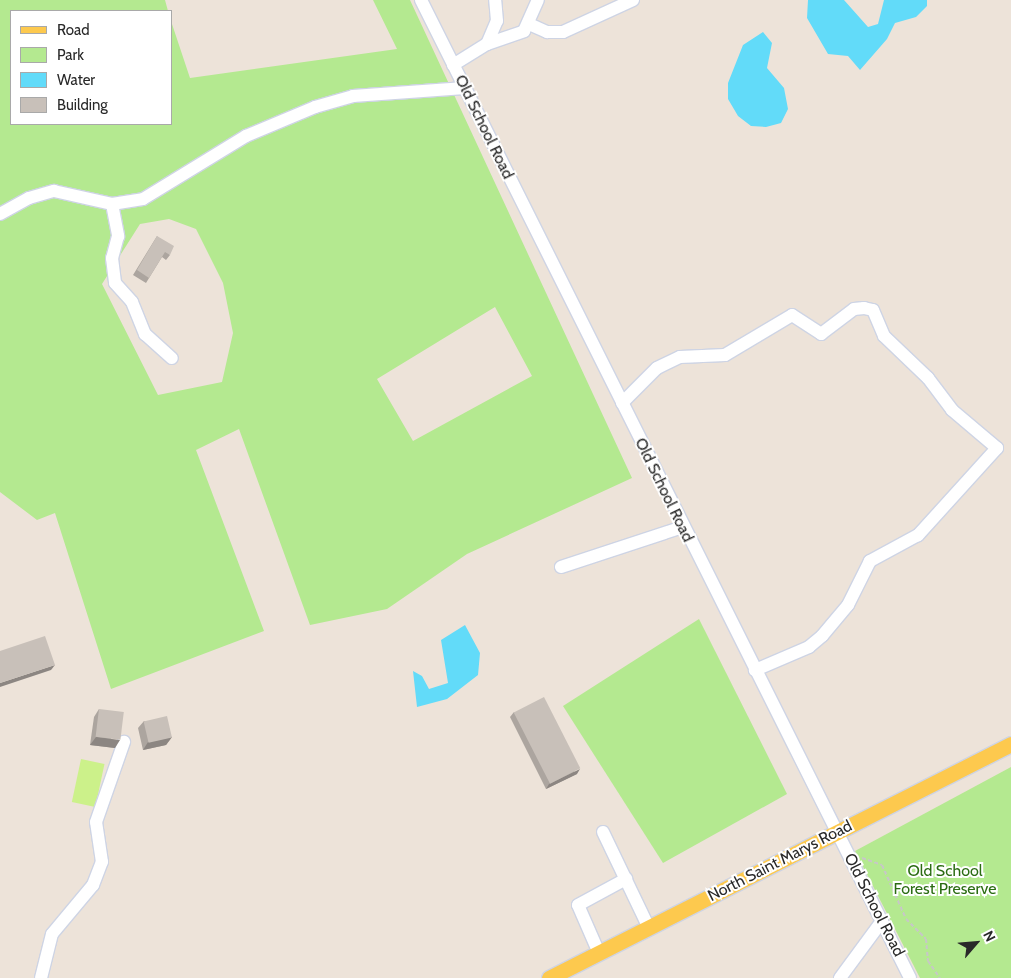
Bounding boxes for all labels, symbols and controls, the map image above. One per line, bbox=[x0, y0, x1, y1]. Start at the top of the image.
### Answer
legend bbox=[10, 10, 172, 125]
text: Road bbox=[57, 21, 90, 39]
text: Park bbox=[57, 46, 84, 64]
text: Water bbox=[57, 71, 95, 89]
street label: Old School Road bbox=[451, 72, 517, 182]
text: Building bbox=[57, 96, 108, 114]
street label: Old School Road bbox=[631, 435, 697, 545]
street label: North Saint Marys Road bbox=[705, 816, 855, 906]
street label: Old School Road bbox=[840, 850, 908, 960]
park label: Old School Forest Preserve bbox=[894, 861, 996, 899]
north arrow bbox=[951, 918, 1001, 968]
text: N bbox=[979, 928, 1000, 945]

